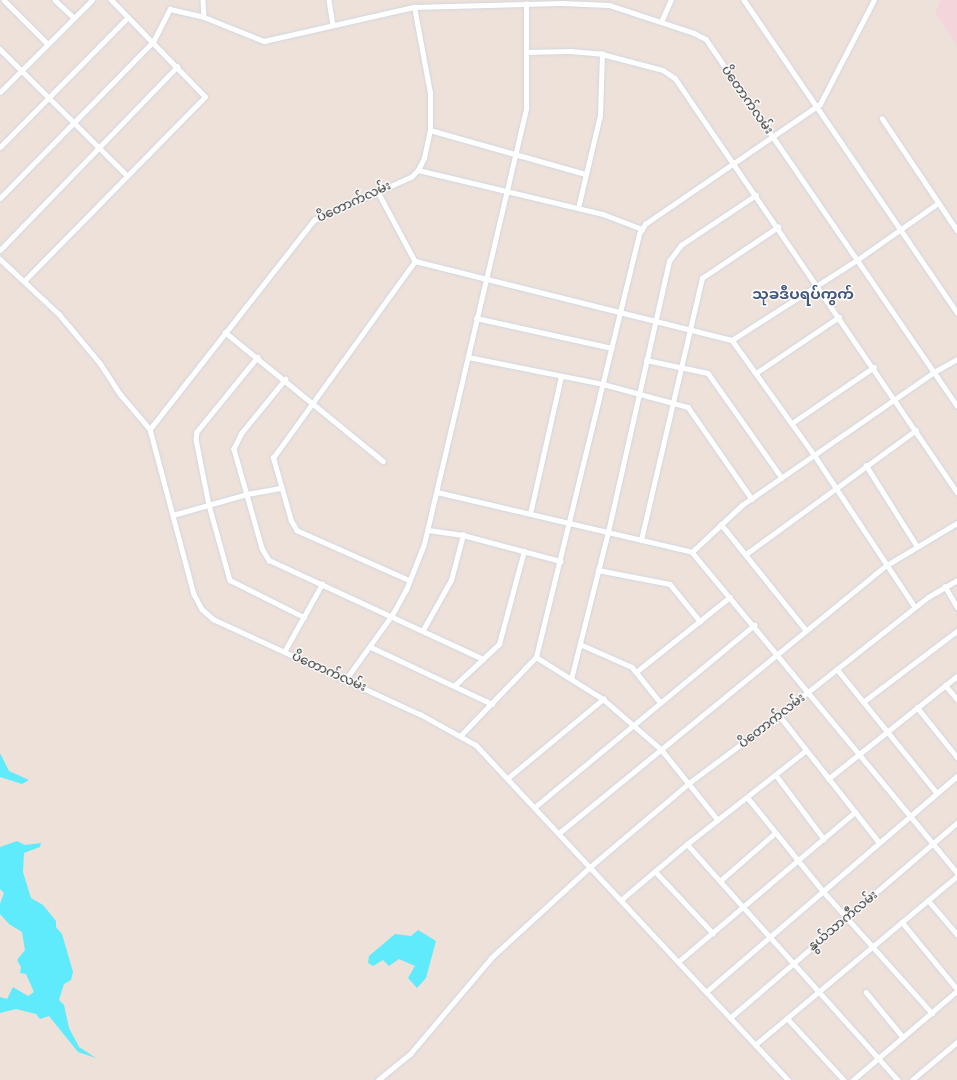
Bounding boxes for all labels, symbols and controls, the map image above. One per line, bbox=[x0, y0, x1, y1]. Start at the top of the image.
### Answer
street label: ပိတောက်လမ်း bbox=[718, 63, 776, 137]
street label: ပိတောက်လမ်း bbox=[315, 178, 393, 226]
district label: သုခဒီပရပ်ကွက် bbox=[752, 285, 854, 303]
street label: ပိတောက်လမ်း bbox=[289, 649, 369, 695]
street label: ပိတောက်လမ်း bbox=[736, 690, 808, 752]
street label: နွယ်သာကီလမ်း bbox=[805, 887, 881, 955]

